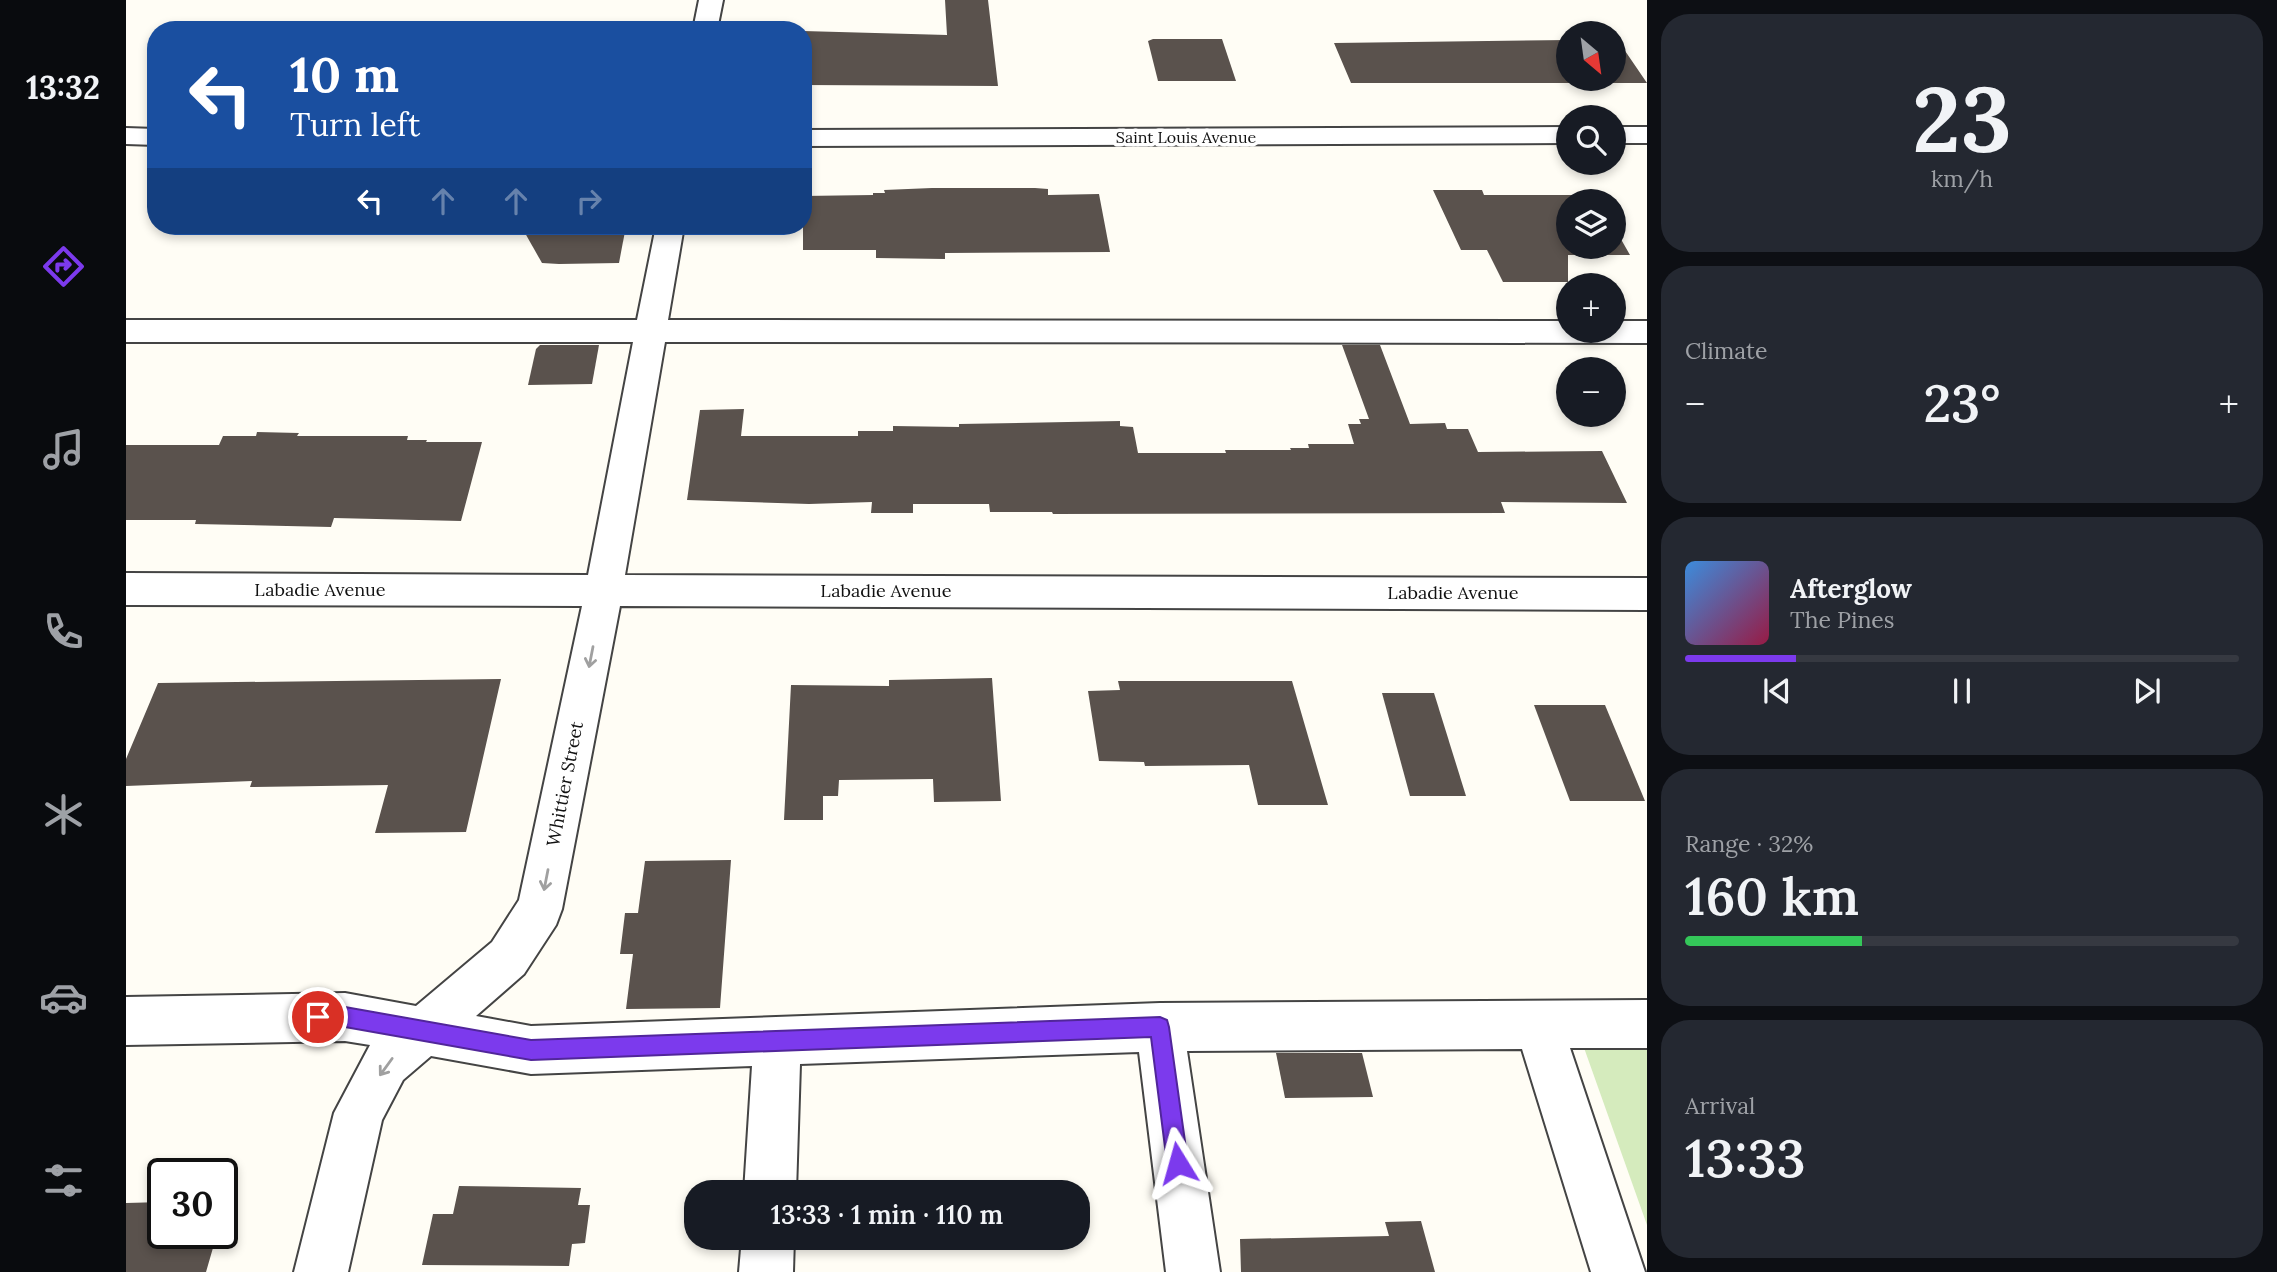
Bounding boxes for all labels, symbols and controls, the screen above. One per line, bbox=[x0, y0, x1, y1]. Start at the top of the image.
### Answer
north arrow bbox=[1556, 21, 1626, 91]
map controls bbox=[1556, 21, 1626, 427]
text: 10 m bbox=[290, 43, 399, 105]
icon: left bbox=[175, 49, 266, 140]
text: 23 bbox=[1912, 60, 2012, 177]
text: 13:32 bbox=[26, 67, 100, 108]
text: Turn left bbox=[290, 104, 420, 145]
button: search bbox=[1556, 105, 1626, 175]
street label: Saint Louis Avenue bbox=[1116, 127, 1257, 147]
text: km/h bbox=[1931, 164, 1993, 193]
icon: left bbox=[351, 182, 389, 220]
icon: ahead bbox=[424, 182, 462, 220]
icon: ahead bbox=[497, 182, 535, 220]
icon: right bbox=[570, 182, 608, 220]
button: layers bbox=[1556, 189, 1626, 259]
icon: directions bbox=[39, 242, 88, 291]
button: + bbox=[1556, 273, 1626, 343]
text: Climate bbox=[1685, 336, 1767, 365]
button: − bbox=[1556, 357, 1626, 427]
text: 23° bbox=[1924, 370, 2000, 436]
text: − bbox=[1685, 380, 1705, 428]
text: + bbox=[2219, 380, 2239, 428]
icon: music bbox=[39, 425, 88, 474]
text: Afterglow bbox=[1790, 572, 1912, 605]
street label: Labadie Avenue bbox=[254, 578, 386, 601]
street label: Labadie Avenue bbox=[820, 579, 952, 602]
street label: Labadie Avenue bbox=[1387, 581, 1519, 604]
text: The Pines bbox=[1790, 605, 1895, 634]
icon: phone bbox=[39, 607, 88, 656]
one-way arrow bbox=[583, 645, 597, 668]
icon: previous bbox=[1758, 672, 1796, 710]
icon: pause bbox=[1943, 672, 1981, 710]
icon: next bbox=[2128, 672, 2166, 710]
street label: Whittier Street bbox=[541, 719, 588, 848]
icon: climate bbox=[39, 790, 88, 839]
text: Range · 32% bbox=[1685, 829, 1813, 858]
text: 160 km bbox=[1685, 863, 1859, 929]
one-way arrow bbox=[538, 868, 552, 891]
icon: car bbox=[39, 973, 88, 1022]
pin bbox=[288, 987, 348, 1047]
icon: arrive bbox=[299, 998, 337, 1036]
one-way arrow bbox=[379, 1057, 393, 1076]
text: Arrival bbox=[1685, 1091, 1755, 1120]
text: 13:33 bbox=[1685, 1125, 1806, 1191]
position arrow bbox=[1141, 1126, 1215, 1200]
icon: filters bbox=[39, 1156, 88, 1205]
speed limit sign: 30 bbox=[147, 1158, 238, 1249]
text: 13:33 · 1 min · 110 m bbox=[771, 1198, 1003, 1231]

